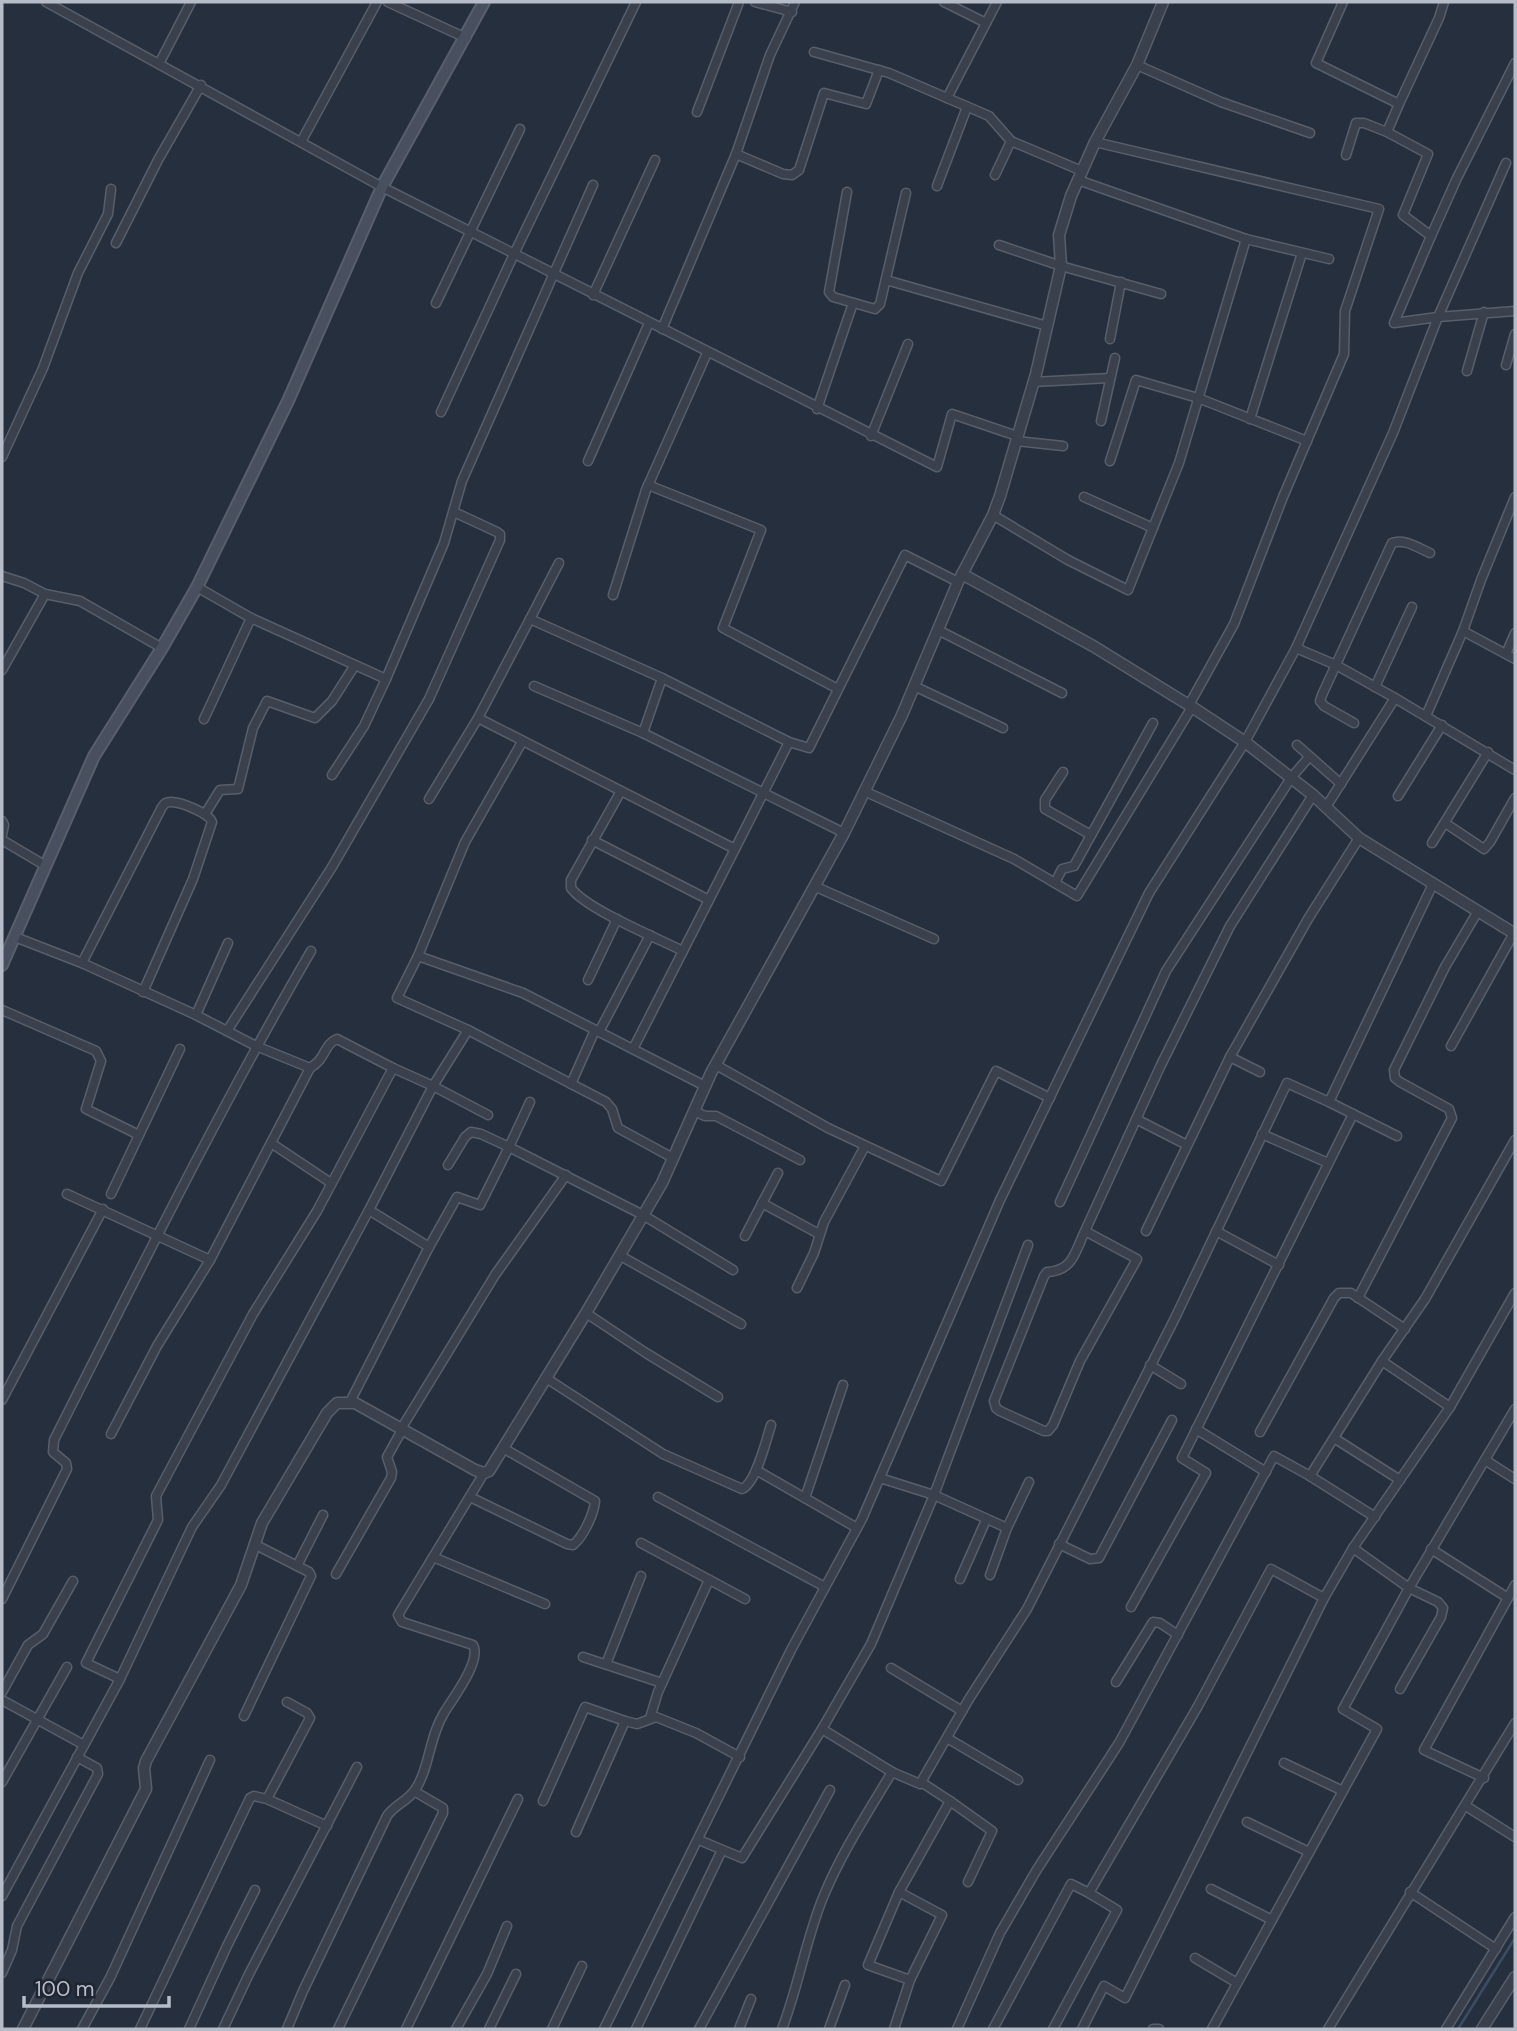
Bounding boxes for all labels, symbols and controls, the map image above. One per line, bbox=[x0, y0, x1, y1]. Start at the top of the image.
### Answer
scale bar bbox=[24, 1965, 170, 2009]
text: 100 m bbox=[35, 1975, 95, 2003]

